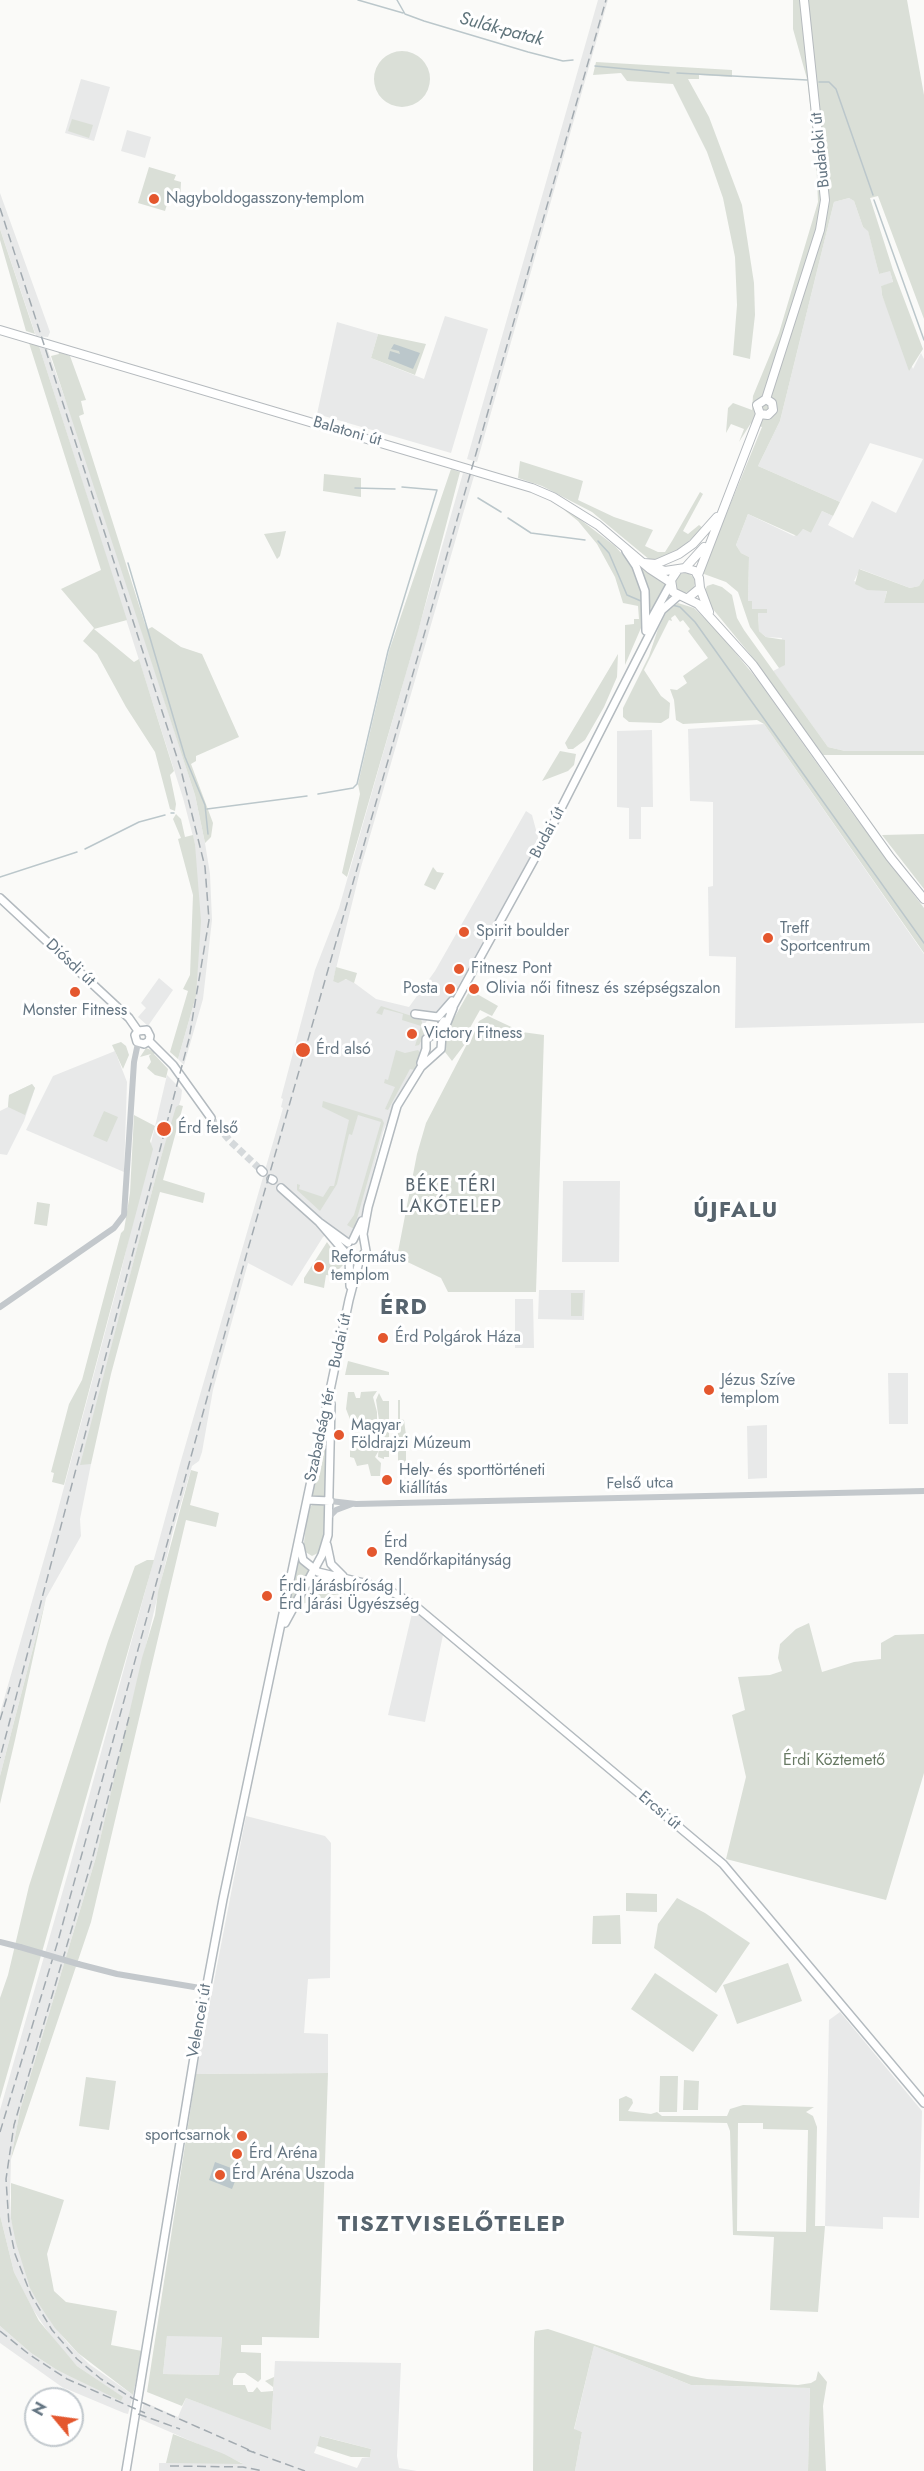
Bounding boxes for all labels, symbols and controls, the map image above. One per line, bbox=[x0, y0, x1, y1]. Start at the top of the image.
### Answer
water label: Sulák-patak bbox=[457, 8, 545, 52]
street label: Budafoki út bbox=[807, 111, 835, 189]
place label: Nagyboldogasszony-templom bbox=[166, 189, 365, 209]
marker: Nagyboldogasszony-templom bbox=[147, 192, 161, 206]
street label: Balatoni út bbox=[311, 413, 383, 451]
street label: Budai út bbox=[527, 804, 569, 862]
place label: Treff Sportcentrum bbox=[780, 919, 870, 957]
place label: Spirit boulder bbox=[476, 922, 569, 942]
marker: Spirit boulder bbox=[457, 925, 471, 939]
marker: Treff Sportcentrum bbox=[761, 931, 775, 945]
street label: Diósdi út bbox=[41, 935, 99, 991]
place label: Fitnesz Pont bbox=[471, 959, 552, 979]
marker: Fitnesz Pont bbox=[452, 962, 466, 976]
place label: Posta bbox=[403, 979, 438, 999]
place label: Olivia női fitnesz és szépségszalon bbox=[486, 979, 721, 999]
marker: Posta bbox=[443, 982, 457, 996]
marker: Olivia női fitnesz és szépségszalon bbox=[467, 982, 481, 996]
marker: Monster Fitness bbox=[68, 985, 82, 999]
place label: Monster Fitness bbox=[23, 1001, 127, 1021]
place label: Victory Fitness bbox=[424, 1024, 522, 1044]
marker: Victory Fitness bbox=[405, 1027, 419, 1041]
place label: Érd alsó bbox=[316, 1040, 371, 1060]
marker: Érd alsó bbox=[294, 1041, 312, 1059]
place label: Érd felső bbox=[178, 1119, 238, 1139]
marker: Érd felső bbox=[155, 1120, 173, 1138]
district label: BÉKE TÉRI LAKÓTELEP bbox=[399, 1176, 503, 1218]
district label: ÚJFALU bbox=[693, 1199, 779, 1225]
place label: Református templom bbox=[331, 1248, 406, 1286]
marker: Református templom bbox=[312, 1260, 326, 1274]
district label: ÉRD bbox=[380, 1296, 428, 1322]
street label: Budai út bbox=[326, 1312, 356, 1370]
place label: Érd Polgárok Háza bbox=[395, 1328, 521, 1348]
marker: Érd Polgárok Háza bbox=[376, 1331, 390, 1345]
place label: Jézus Szíve templom bbox=[721, 1371, 795, 1409]
marker: Jézus Szíve templom bbox=[702, 1383, 716, 1397]
street label: Szabadság tér bbox=[302, 1386, 340, 1484]
place label: Magyar Földrajzi Múzeum bbox=[351, 1416, 471, 1454]
marker: Magyar Földrajzi Múzeum bbox=[332, 1428, 346, 1442]
place label: Hely- és sporttörténeti kiállítás bbox=[399, 1461, 545, 1499]
marker: Hely- és sporttörténeti kiállítás bbox=[380, 1473, 394, 1487]
street label: Felső utca bbox=[606, 1474, 674, 1494]
place label: Érd Rendőrkapitányság bbox=[384, 1533, 511, 1571]
marker: Érd Rendőrkapitányság bbox=[365, 1545, 379, 1559]
place label: Érdi Járásbíróság | Érd Járási Ügyészség bbox=[279, 1577, 419, 1615]
marker: Érdi Járásbíróság | Érd Járási Ügyészség bbox=[260, 1589, 274, 1603]
park label: Érdi Köztemető bbox=[783, 1751, 885, 1771]
street label: Ercsi út bbox=[634, 1788, 684, 1834]
street label: Velencei út bbox=[184, 1982, 216, 2060]
place label: sportcsarnok bbox=[145, 2126, 230, 2146]
marker: sportcsarnok bbox=[235, 2129, 249, 2143]
place label: Érd Aréna bbox=[249, 2144, 317, 2164]
marker: Érd Aréna bbox=[230, 2147, 244, 2161]
place label: Érd Aréna Uszoda bbox=[232, 2165, 354, 2185]
marker: Érd Aréna Uszoda bbox=[213, 2168, 227, 2182]
district label: TISZTVISELŐTELEP bbox=[338, 2213, 566, 2239]
north arrow bbox=[24, 2387, 84, 2447]
text: N bbox=[26, 2398, 53, 2420]

